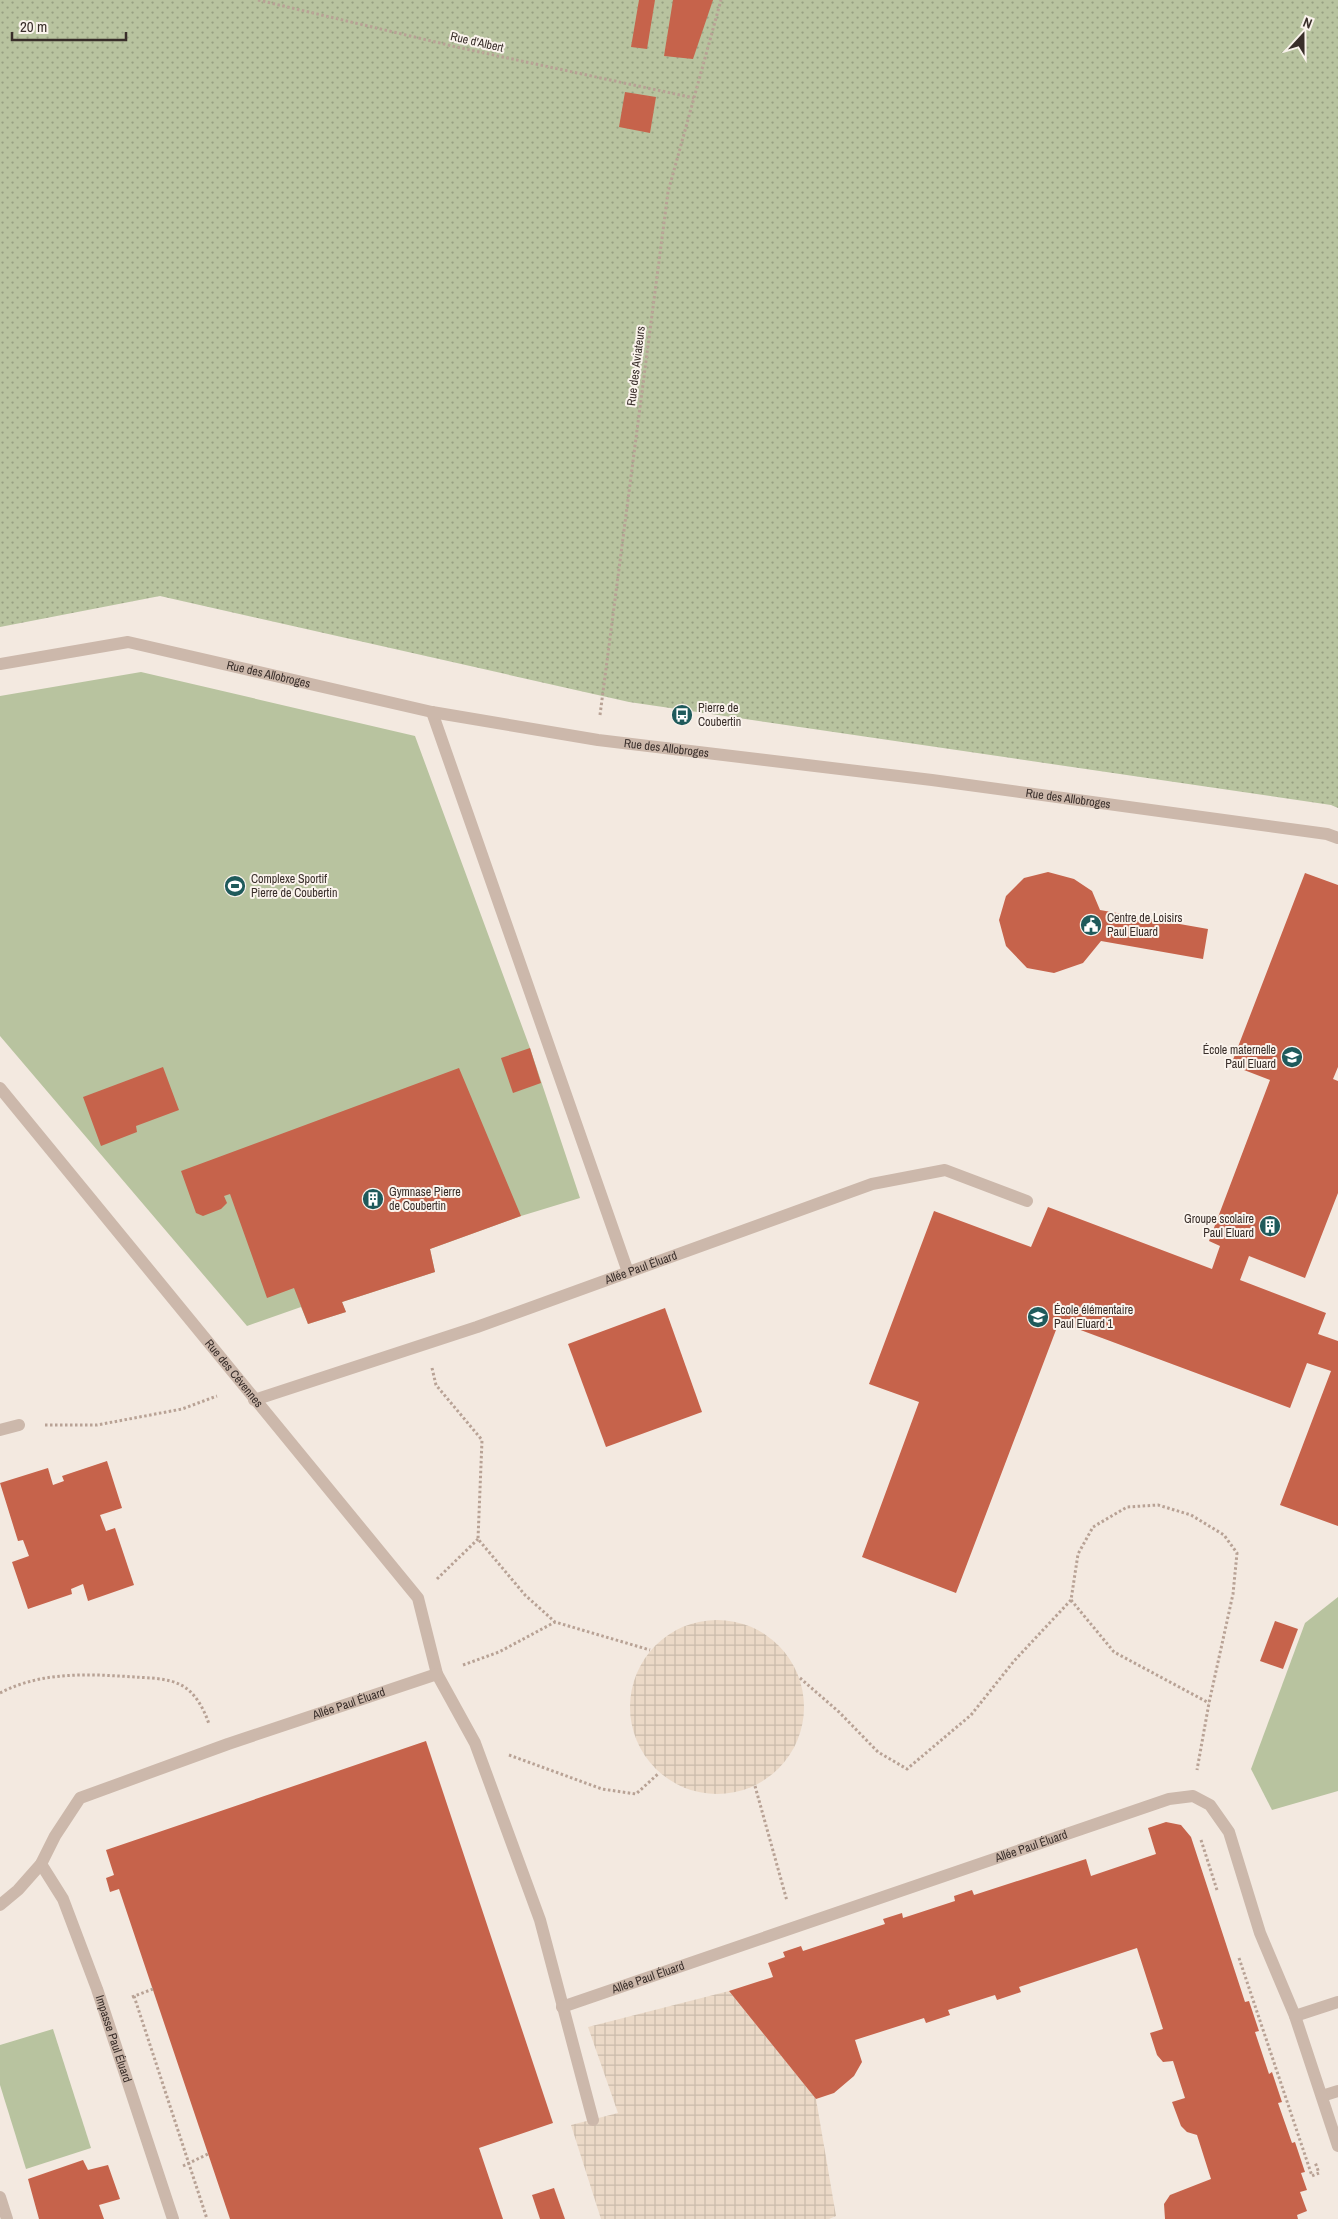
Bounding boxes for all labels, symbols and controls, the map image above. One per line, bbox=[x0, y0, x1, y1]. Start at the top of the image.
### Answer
scale bar bbox=[12, 10, 126, 42]
north arrow bbox=[1278, 10, 1328, 60]
text: N bbox=[1301, 13, 1315, 33]
text: 20 m bbox=[20, 16, 47, 37]
street label: Rue d'Albert bbox=[449, 28, 505, 56]
street label: Rue des Aviateurs bbox=[623, 325, 649, 407]
street label: Rue des Allobroges bbox=[225, 657, 312, 692]
place label: Pierre de Coubertin bbox=[698, 700, 741, 730]
bus stop icon: Pierre de Coubertin bbox=[670, 703, 694, 727]
street label: Rue des Allobroges bbox=[623, 735, 710, 761]
street label: Rue des Allobroges bbox=[1025, 785, 1112, 812]
place label: Complexe Sportif Pierre de Coubertin bbox=[251, 871, 337, 901]
sports icon: Complexe Sportif Pierre de Coubertin bbox=[223, 874, 247, 898]
place label: Centre de Loisirs Paul Eluard bbox=[1107, 910, 1183, 940]
public building icon: Centre de Loisirs Paul Eluard bbox=[1079, 913, 1103, 937]
place label: École maternelle Paul Eluard bbox=[1203, 1042, 1276, 1072]
school or university icon: École maternelle Paul Eluard bbox=[1280, 1045, 1304, 1069]
place label: Gymnase Pierre de Coubertin bbox=[389, 1184, 461, 1214]
building icon: Gymnase Pierre de Coubertin bbox=[361, 1187, 385, 1211]
place label: Groupe scolaire Paul Eluard bbox=[1184, 1211, 1254, 1241]
building icon: Groupe scolaire Paul Eluard bbox=[1258, 1214, 1282, 1238]
street label: Allée Paul Éluard bbox=[602, 1247, 679, 1288]
place label: École élémentaire Paul Eluard 1 bbox=[1054, 1302, 1133, 1332]
school or university icon: École élémentaire Paul Eluard 1 bbox=[1026, 1305, 1050, 1329]
street label: Rue des Cévennes bbox=[201, 1336, 267, 1411]
street label: Allée Paul Éluard bbox=[310, 1684, 387, 1723]
street label: Allée Paul Éluard bbox=[992, 1826, 1070, 1866]
street label: Allée Paul Éluard bbox=[609, 1958, 686, 1998]
street label: Impasse Paul Éluard bbox=[92, 1993, 135, 2085]

